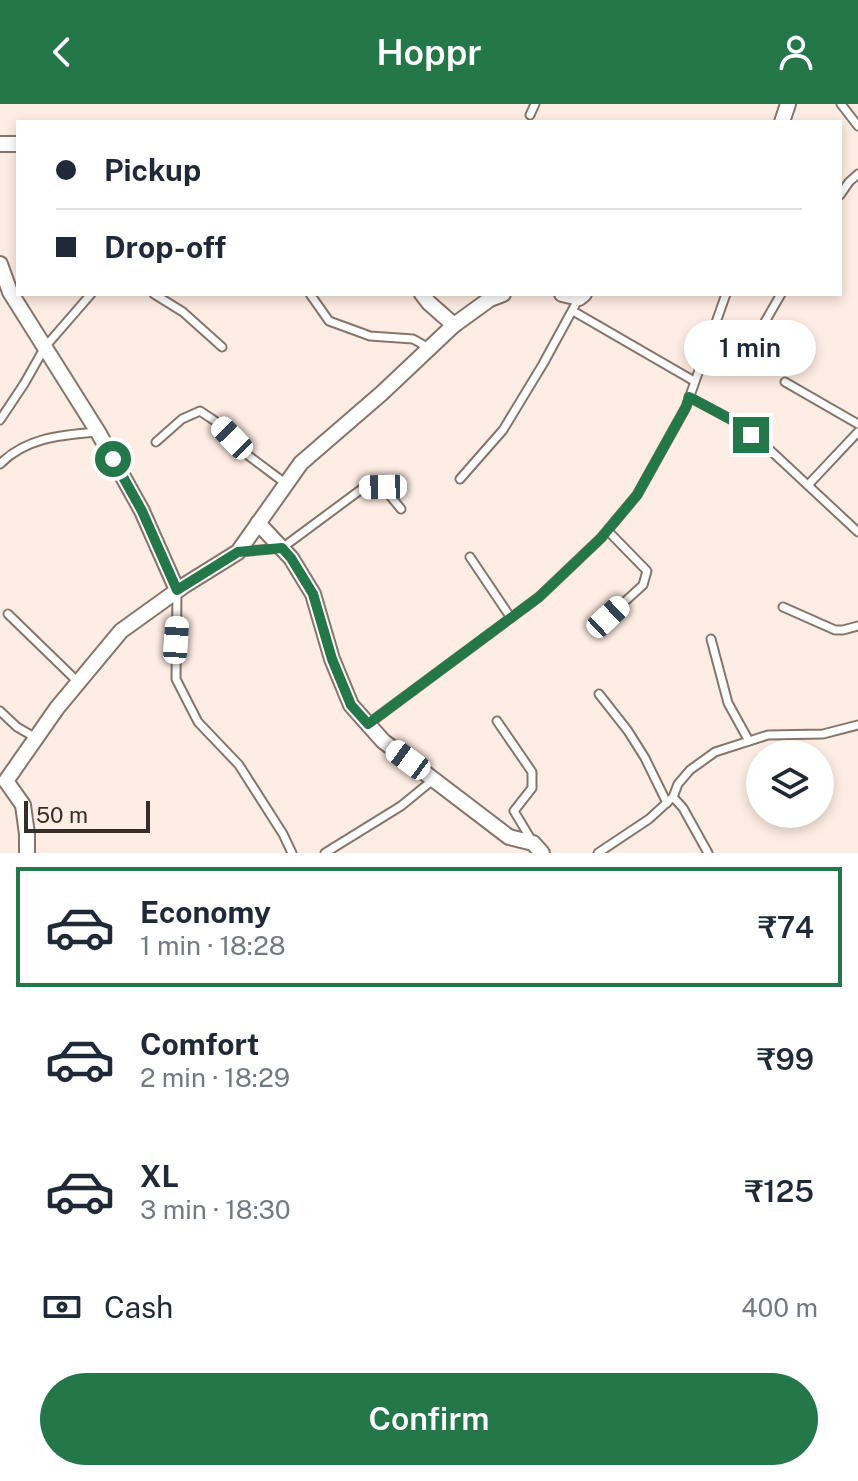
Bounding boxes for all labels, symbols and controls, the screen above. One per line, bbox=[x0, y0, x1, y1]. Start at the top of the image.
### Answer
icon: back bbox=[40, 30, 84, 74]
icon: person bbox=[774, 30, 818, 74]
text: Hoppr bbox=[376, 31, 482, 73]
text: Pickup bbox=[104, 152, 201, 188]
text: Drop-off bbox=[104, 229, 226, 265]
callout: 1 min bbox=[685, 319, 817, 375]
text: 1 min bbox=[719, 332, 781, 363]
car bbox=[207, 412, 257, 464]
route end bbox=[733, 417, 769, 453]
route start bbox=[95, 441, 131, 477]
car bbox=[359, 475, 407, 499]
car bbox=[582, 592, 634, 642]
car bbox=[162, 615, 190, 665]
car bbox=[382, 736, 434, 784]
map controls bbox=[746, 740, 834, 828]
button: layers bbox=[746, 740, 834, 828]
scale bar bbox=[24, 797, 150, 833]
text: 50 m bbox=[36, 802, 88, 828]
icon: car bbox=[44, 891, 116, 963]
text: Economy bbox=[140, 894, 271, 930]
text: ₹74 bbox=[758, 909, 814, 945]
text: 1 min · 18:28 bbox=[140, 930, 286, 961]
icon: car bbox=[44, 1023, 116, 1095]
text: Comfort bbox=[140, 1026, 259, 1062]
text: ₹99 bbox=[757, 1041, 814, 1077]
text: 2 min · 18:29 bbox=[140, 1062, 290, 1093]
icon: car bbox=[44, 1155, 116, 1227]
text: XL bbox=[140, 1158, 179, 1194]
text: ₹125 bbox=[745, 1173, 814, 1209]
text: 3 min · 18:30 bbox=[140, 1194, 291, 1225]
icon: cash bbox=[40, 1285, 84, 1329]
text: Cash bbox=[104, 1289, 173, 1325]
text: 400 m bbox=[741, 1292, 818, 1323]
button: Confirm bbox=[40, 1373, 818, 1465]

